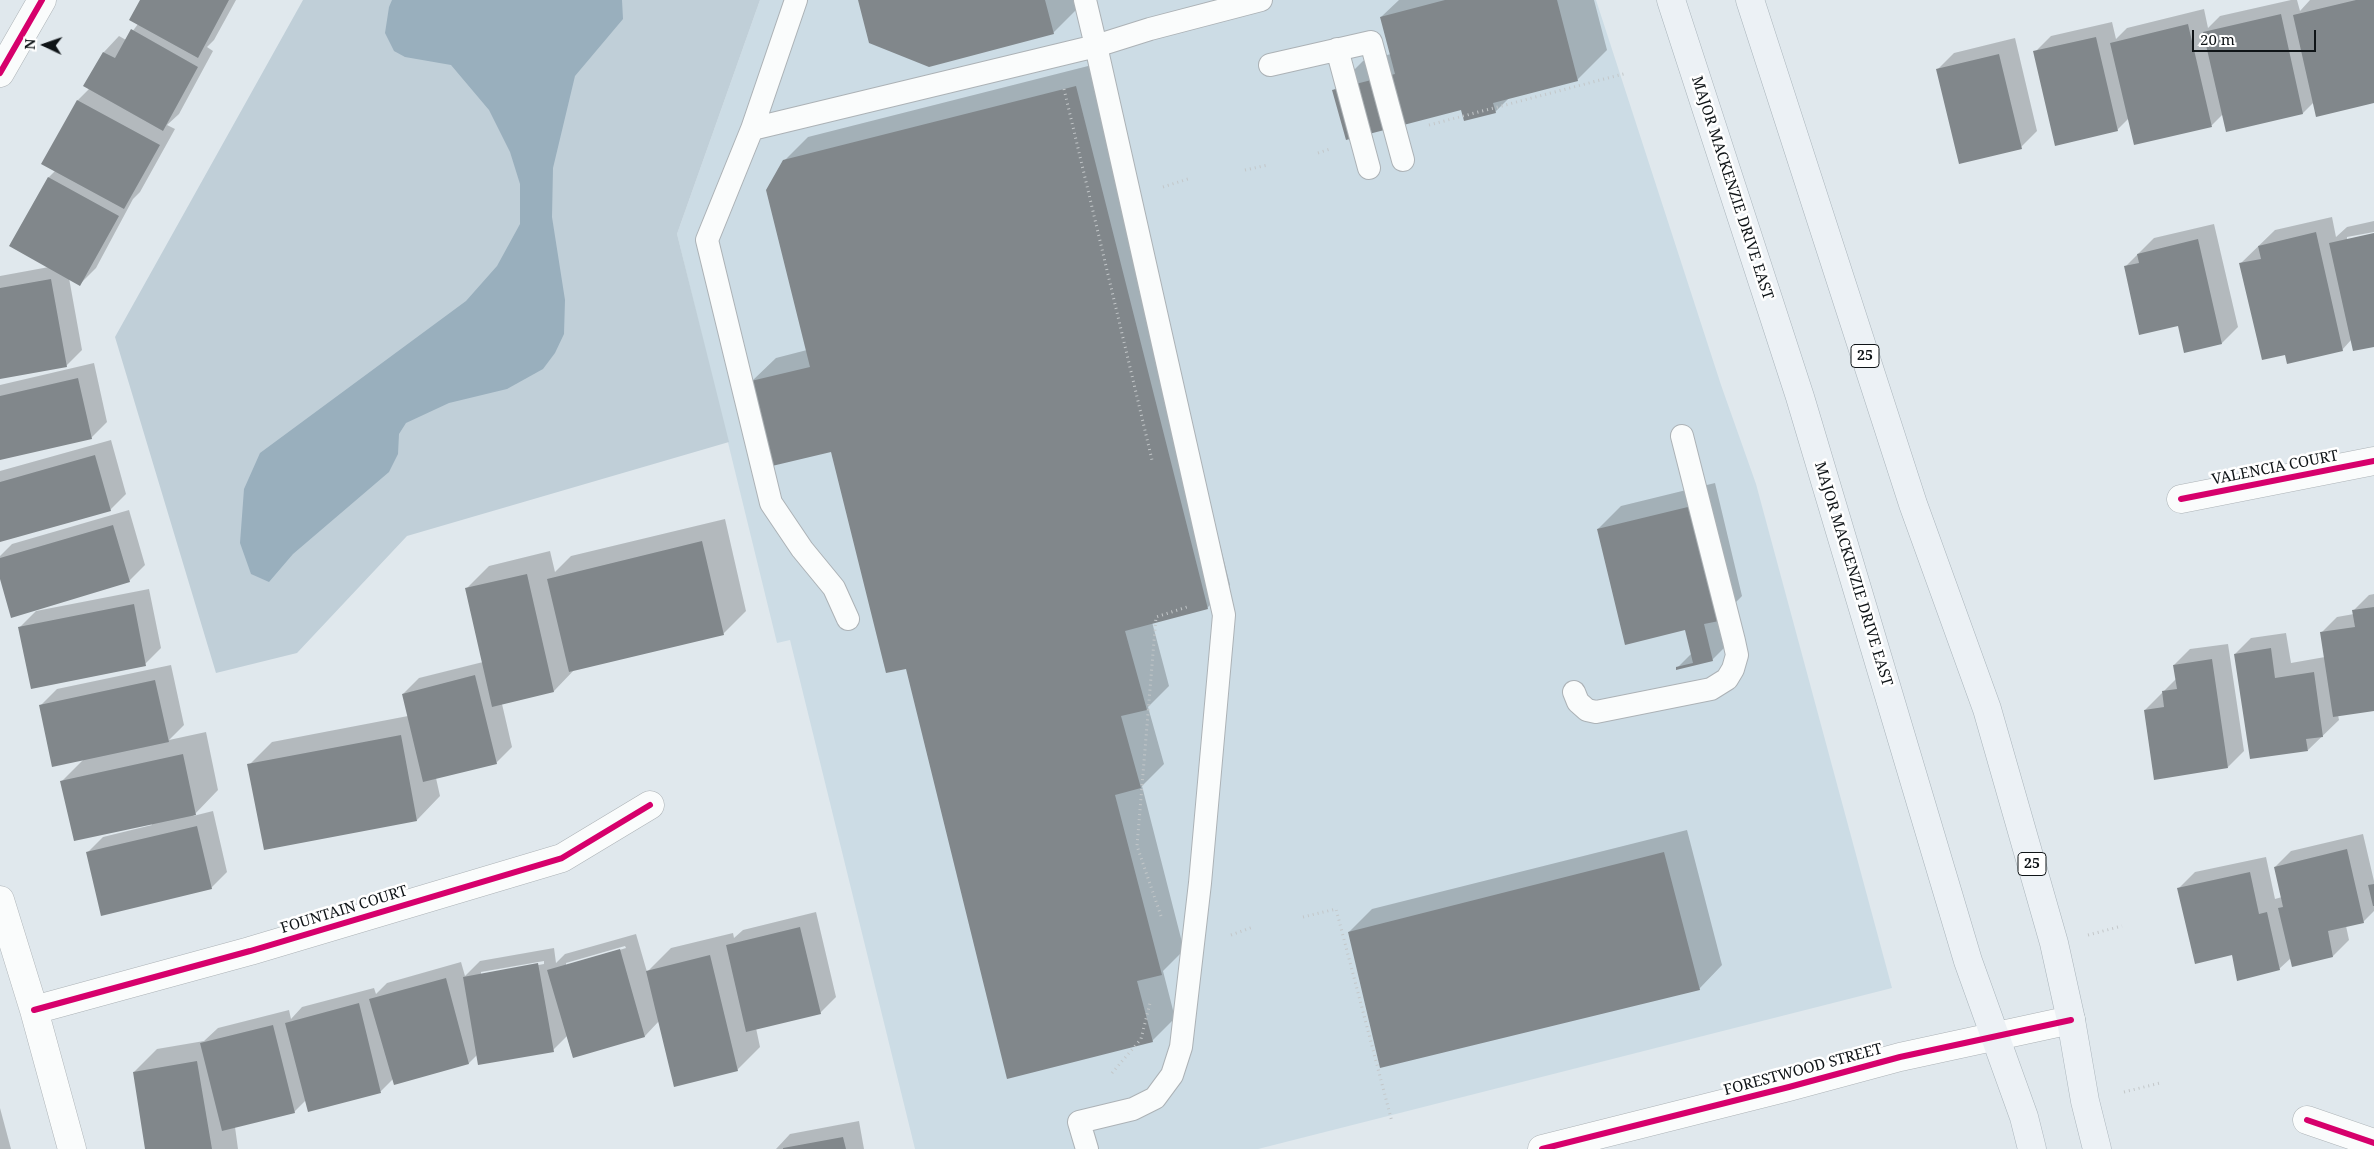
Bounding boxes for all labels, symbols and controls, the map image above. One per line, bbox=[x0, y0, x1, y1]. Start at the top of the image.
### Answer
north arrow bbox=[20, 20, 70, 70]
scale bar bbox=[2194, 20, 2318, 52]
text: 20 m bbox=[2200, 29, 2235, 49]
text: N bbox=[20, 38, 39, 50]
street label: MAJOR MACKENZIE DRIVE EAST bbox=[1687, 74, 1777, 302]
road number: 25 bbox=[1851, 344, 1879, 368]
street label: VALENCIA COURT bbox=[2210, 447, 2340, 489]
street label: MAJOR MACKENZIE DRIVE EAST bbox=[1810, 460, 1896, 688]
road number: 25 bbox=[2018, 852, 2046, 876]
street label: FOUNTAIN COURT bbox=[278, 882, 410, 938]
street label: FORESTWOOD STREET bbox=[1722, 1040, 1884, 1100]

